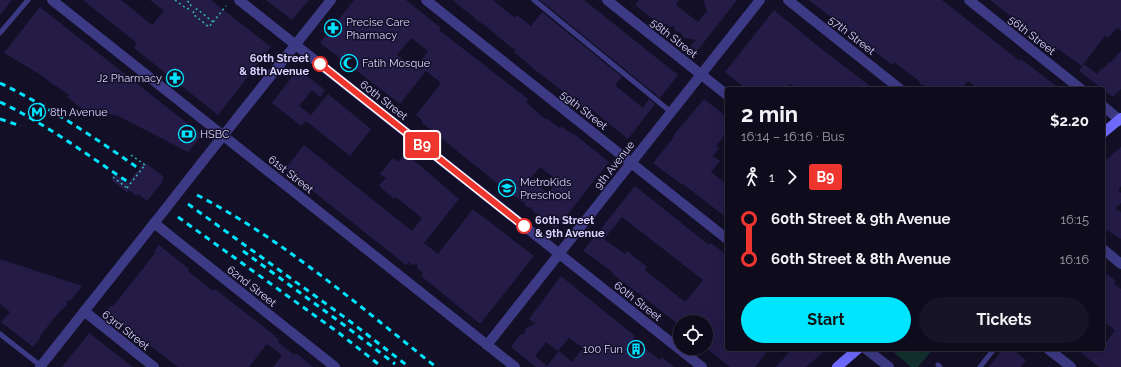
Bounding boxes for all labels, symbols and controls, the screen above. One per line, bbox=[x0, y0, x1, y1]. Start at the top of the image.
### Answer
street label: 57th Street bbox=[826, 13, 878, 58]
street label: 56th Street bbox=[1006, 13, 1058, 58]
place label: Precise Care Pharmacy bbox=[346, 16, 410, 42]
street label: 58th Street bbox=[648, 16, 700, 61]
pharmacy icon: Precise Care Pharmacy bbox=[323, 18, 343, 38]
place label: 60th Street & 8th Avenue bbox=[239, 52, 310, 78]
mosque icon: Fatih Mosque bbox=[339, 53, 359, 73]
marker: 60th Street & 8th Avenue bbox=[312, 56, 328, 72]
place label: Fatih Mosque bbox=[362, 57, 431, 70]
pharmacy icon: J2 Pharmacy bbox=[165, 68, 185, 88]
place label: J2 Pharmacy bbox=[97, 72, 162, 85]
street label: 60th Street bbox=[357, 78, 410, 123]
street label: 59th Street bbox=[558, 88, 610, 133]
text: 2 min bbox=[741, 101, 798, 127]
metro station icon: 8th Avenue bbox=[27, 102, 47, 122]
place label: 8th Avenue bbox=[50, 106, 108, 119]
text: $2.20 bbox=[1050, 112, 1089, 130]
bank icon: HSBC bbox=[177, 124, 197, 144]
place label: HSBC bbox=[200, 128, 230, 141]
text: 16:14 – 16:16 · Bus bbox=[741, 129, 845, 144]
line badge: B9 bbox=[404, 132, 440, 158]
text: B9 bbox=[413, 137, 431, 153]
street label: 9th Avenue bbox=[592, 138, 638, 192]
street label: 61st Street bbox=[266, 153, 316, 196]
icon: walk bbox=[741, 166, 763, 188]
icon: forward bbox=[781, 166, 803, 188]
text: B9 bbox=[817, 169, 834, 185]
text: 1 bbox=[769, 170, 775, 185]
place label: MetroKids Preschool bbox=[520, 176, 571, 202]
school or university icon: MetroKids Preschool bbox=[497, 178, 517, 198]
text: 60th Street & 9th Avenue bbox=[771, 210, 950, 228]
text: 16:15 bbox=[1061, 212, 1089, 227]
place label: 60th Street & 9th Avenue bbox=[535, 214, 605, 240]
marker: 60th Street & 9th Avenue bbox=[516, 218, 532, 234]
text: 60th Street & 8th Avenue bbox=[771, 250, 951, 268]
text: 16:16 bbox=[1060, 252, 1089, 267]
street label: 62nd Street bbox=[224, 263, 279, 310]
street label: 60th Street bbox=[611, 279, 664, 324]
button: Start bbox=[741, 297, 911, 343]
button: Tickets bbox=[919, 297, 1089, 343]
street label: 63rd Street bbox=[99, 308, 152, 353]
map controls bbox=[673, 315, 713, 355]
button: locate bbox=[673, 315, 713, 355]
building icon: 100 Fun bbox=[626, 339, 646, 359]
place label: 100 Fun bbox=[583, 343, 623, 356]

